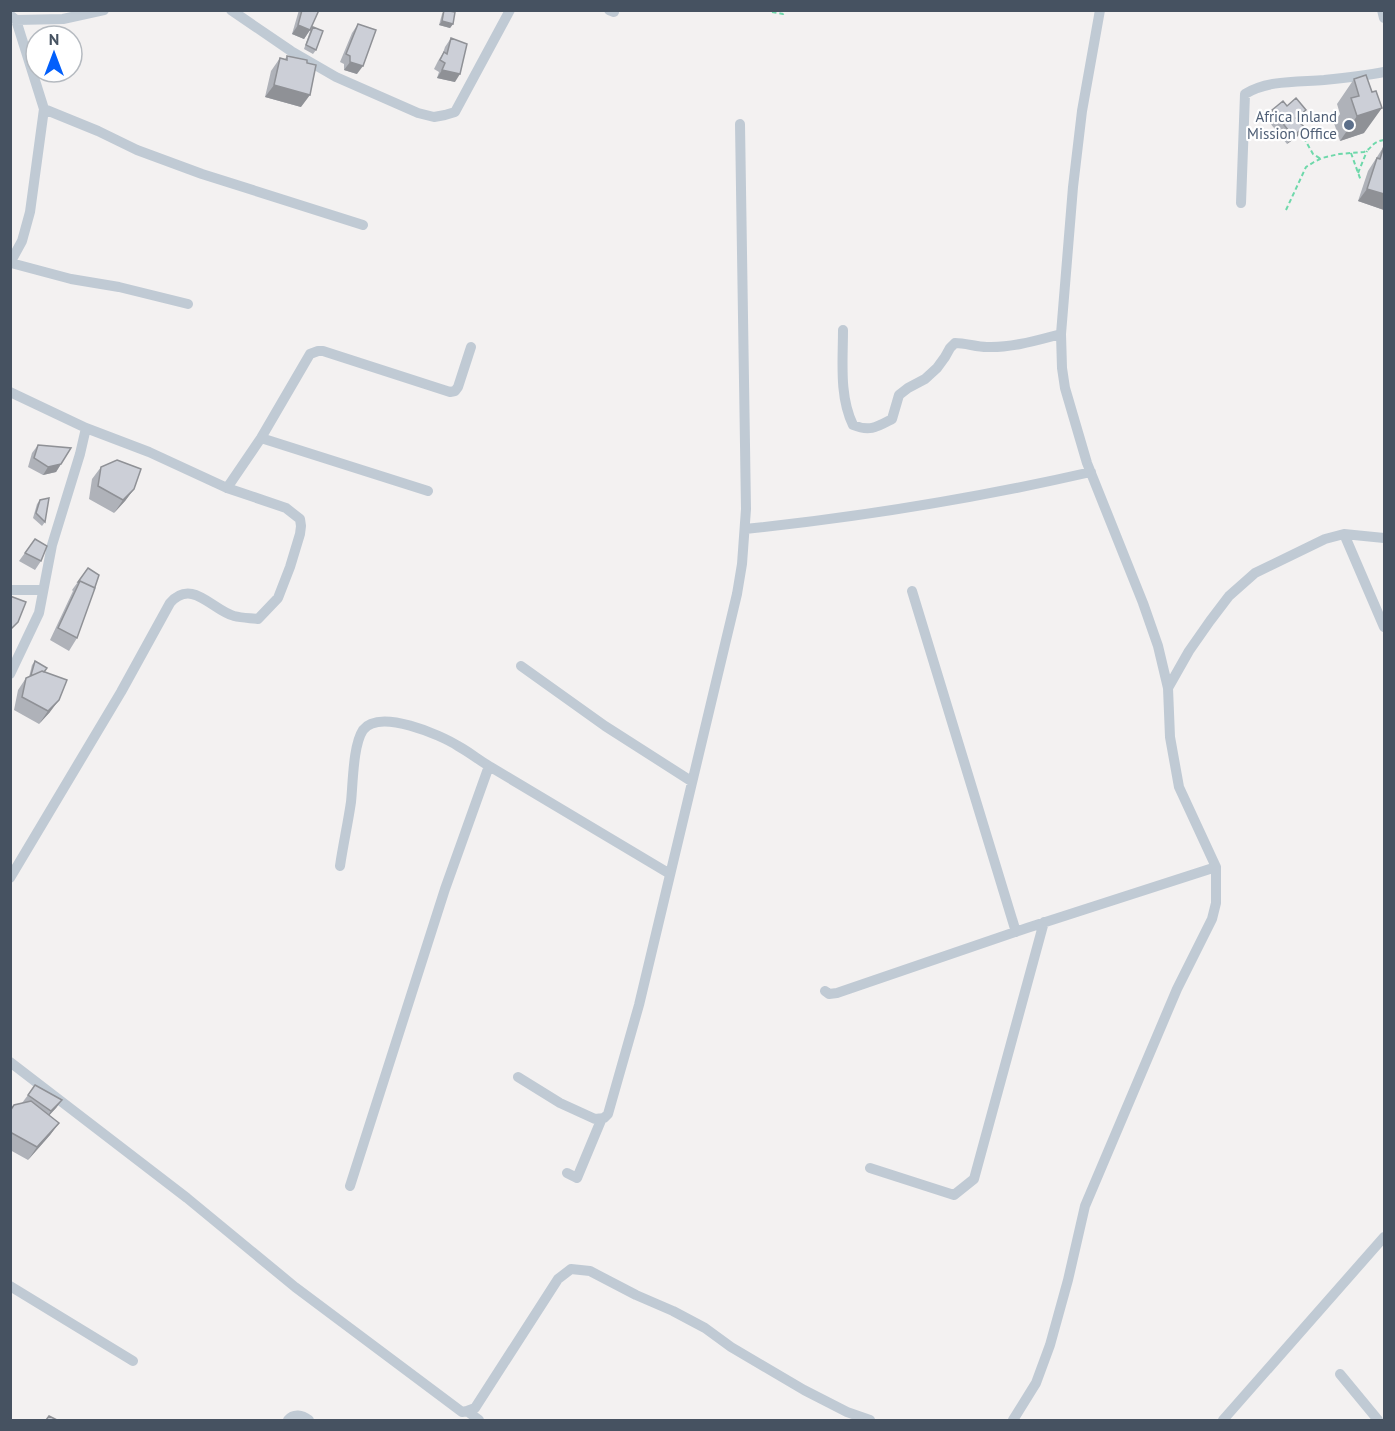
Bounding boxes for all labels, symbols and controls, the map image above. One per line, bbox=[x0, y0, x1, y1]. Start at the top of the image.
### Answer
north arrow bbox=[24, 24, 84, 84]
text: N bbox=[49, 29, 59, 49]
place label: Africa Inland Mission Office bbox=[1247, 107, 1337, 143]
marker: Africa Inland Mission Office bbox=[1342, 118, 1356, 132]

